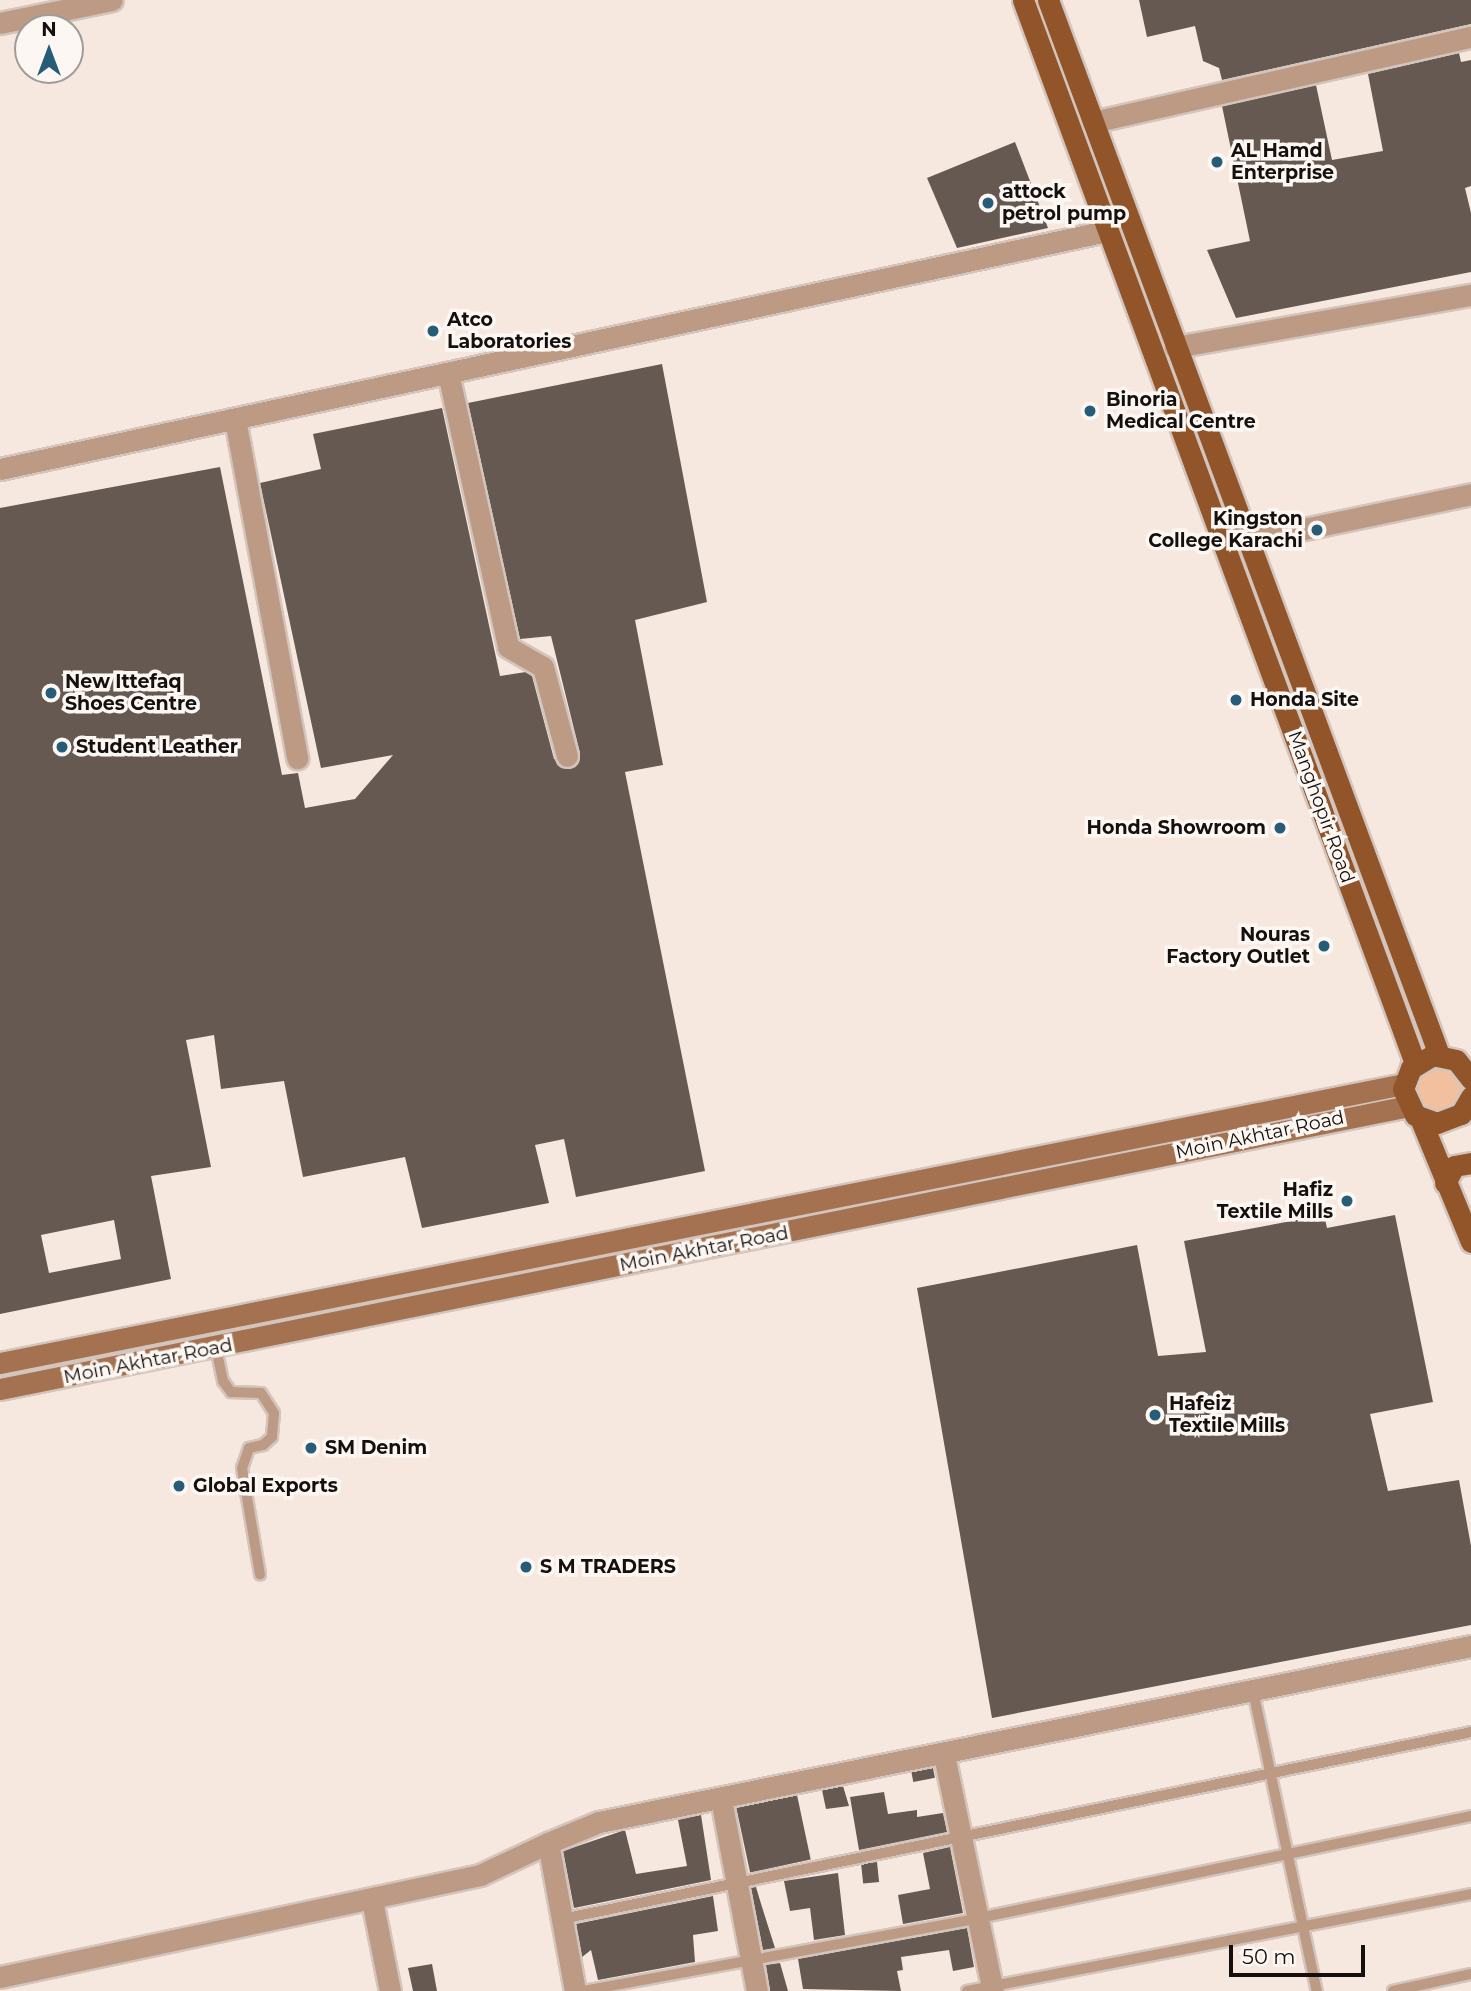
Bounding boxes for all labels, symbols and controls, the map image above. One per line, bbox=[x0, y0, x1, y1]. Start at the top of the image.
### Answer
north arrow bbox=[14, 14, 84, 84]
text: N bbox=[41, 18, 57, 41]
place label: AL Hamd Enterprise bbox=[1231, 140, 1334, 184]
marker: AL Hamd Enterprise bbox=[1209, 154, 1225, 170]
place label: attock petrol pump bbox=[1002, 181, 1126, 225]
marker: attock petrol pump bbox=[980, 195, 996, 211]
place label: Atco Laboratories bbox=[447, 309, 571, 353]
marker: Atco Laboratories bbox=[425, 323, 441, 339]
place label: Binoria Medical Centre bbox=[1106, 389, 1256, 433]
marker: Binoria Medical Centre bbox=[1080, 401, 1100, 421]
place label: Kingston College Karachi bbox=[1148, 508, 1303, 552]
marker: Kingston College Karachi bbox=[1309, 522, 1325, 538]
place label: New Ittefaq Shoes Centre bbox=[65, 671, 197, 715]
marker: New Ittefaq Shoes Centre bbox=[43, 685, 59, 701]
place label: Honda Site bbox=[1250, 689, 1359, 711]
marker: Honda Site bbox=[1228, 692, 1244, 708]
street label: Manghopir Road bbox=[1283, 728, 1359, 886]
place label: Student Leather bbox=[76, 736, 238, 758]
marker: Student Leather bbox=[54, 739, 70, 755]
place label: Honda Showroom bbox=[1087, 817, 1266, 839]
marker: Honda Showroom bbox=[1272, 820, 1288, 836]
place label: Nouras Factory Outlet bbox=[1166, 924, 1310, 968]
marker: Nouras Factory Outlet bbox=[1316, 938, 1332, 954]
street label: Moin Akhtar Road bbox=[1174, 1106, 1346, 1164]
place label: Hafiz Textile Mills bbox=[1217, 1179, 1333, 1223]
marker: Hafiz Textile Mills bbox=[1339, 1193, 1355, 1209]
street label: Moin Akhtar Road bbox=[618, 1221, 790, 1277]
street label: Moin Akhtar Road bbox=[62, 1333, 234, 1389]
place label: Hafeiz Textile Mills bbox=[1169, 1393, 1285, 1437]
marker: Hafeiz Textile Mills bbox=[1147, 1407, 1163, 1423]
place label: SM Denim bbox=[325, 1437, 427, 1459]
marker: SM Denim bbox=[303, 1440, 319, 1456]
place label: Global Exports bbox=[193, 1475, 338, 1497]
marker: Global Exports bbox=[171, 1478, 187, 1494]
place label: S M TRADERS bbox=[540, 1556, 676, 1578]
marker: S M TRADERS bbox=[518, 1559, 534, 1575]
scale bar bbox=[1233, 1932, 1370, 1976]
text: 50 m bbox=[1242, 1944, 1296, 1969]

